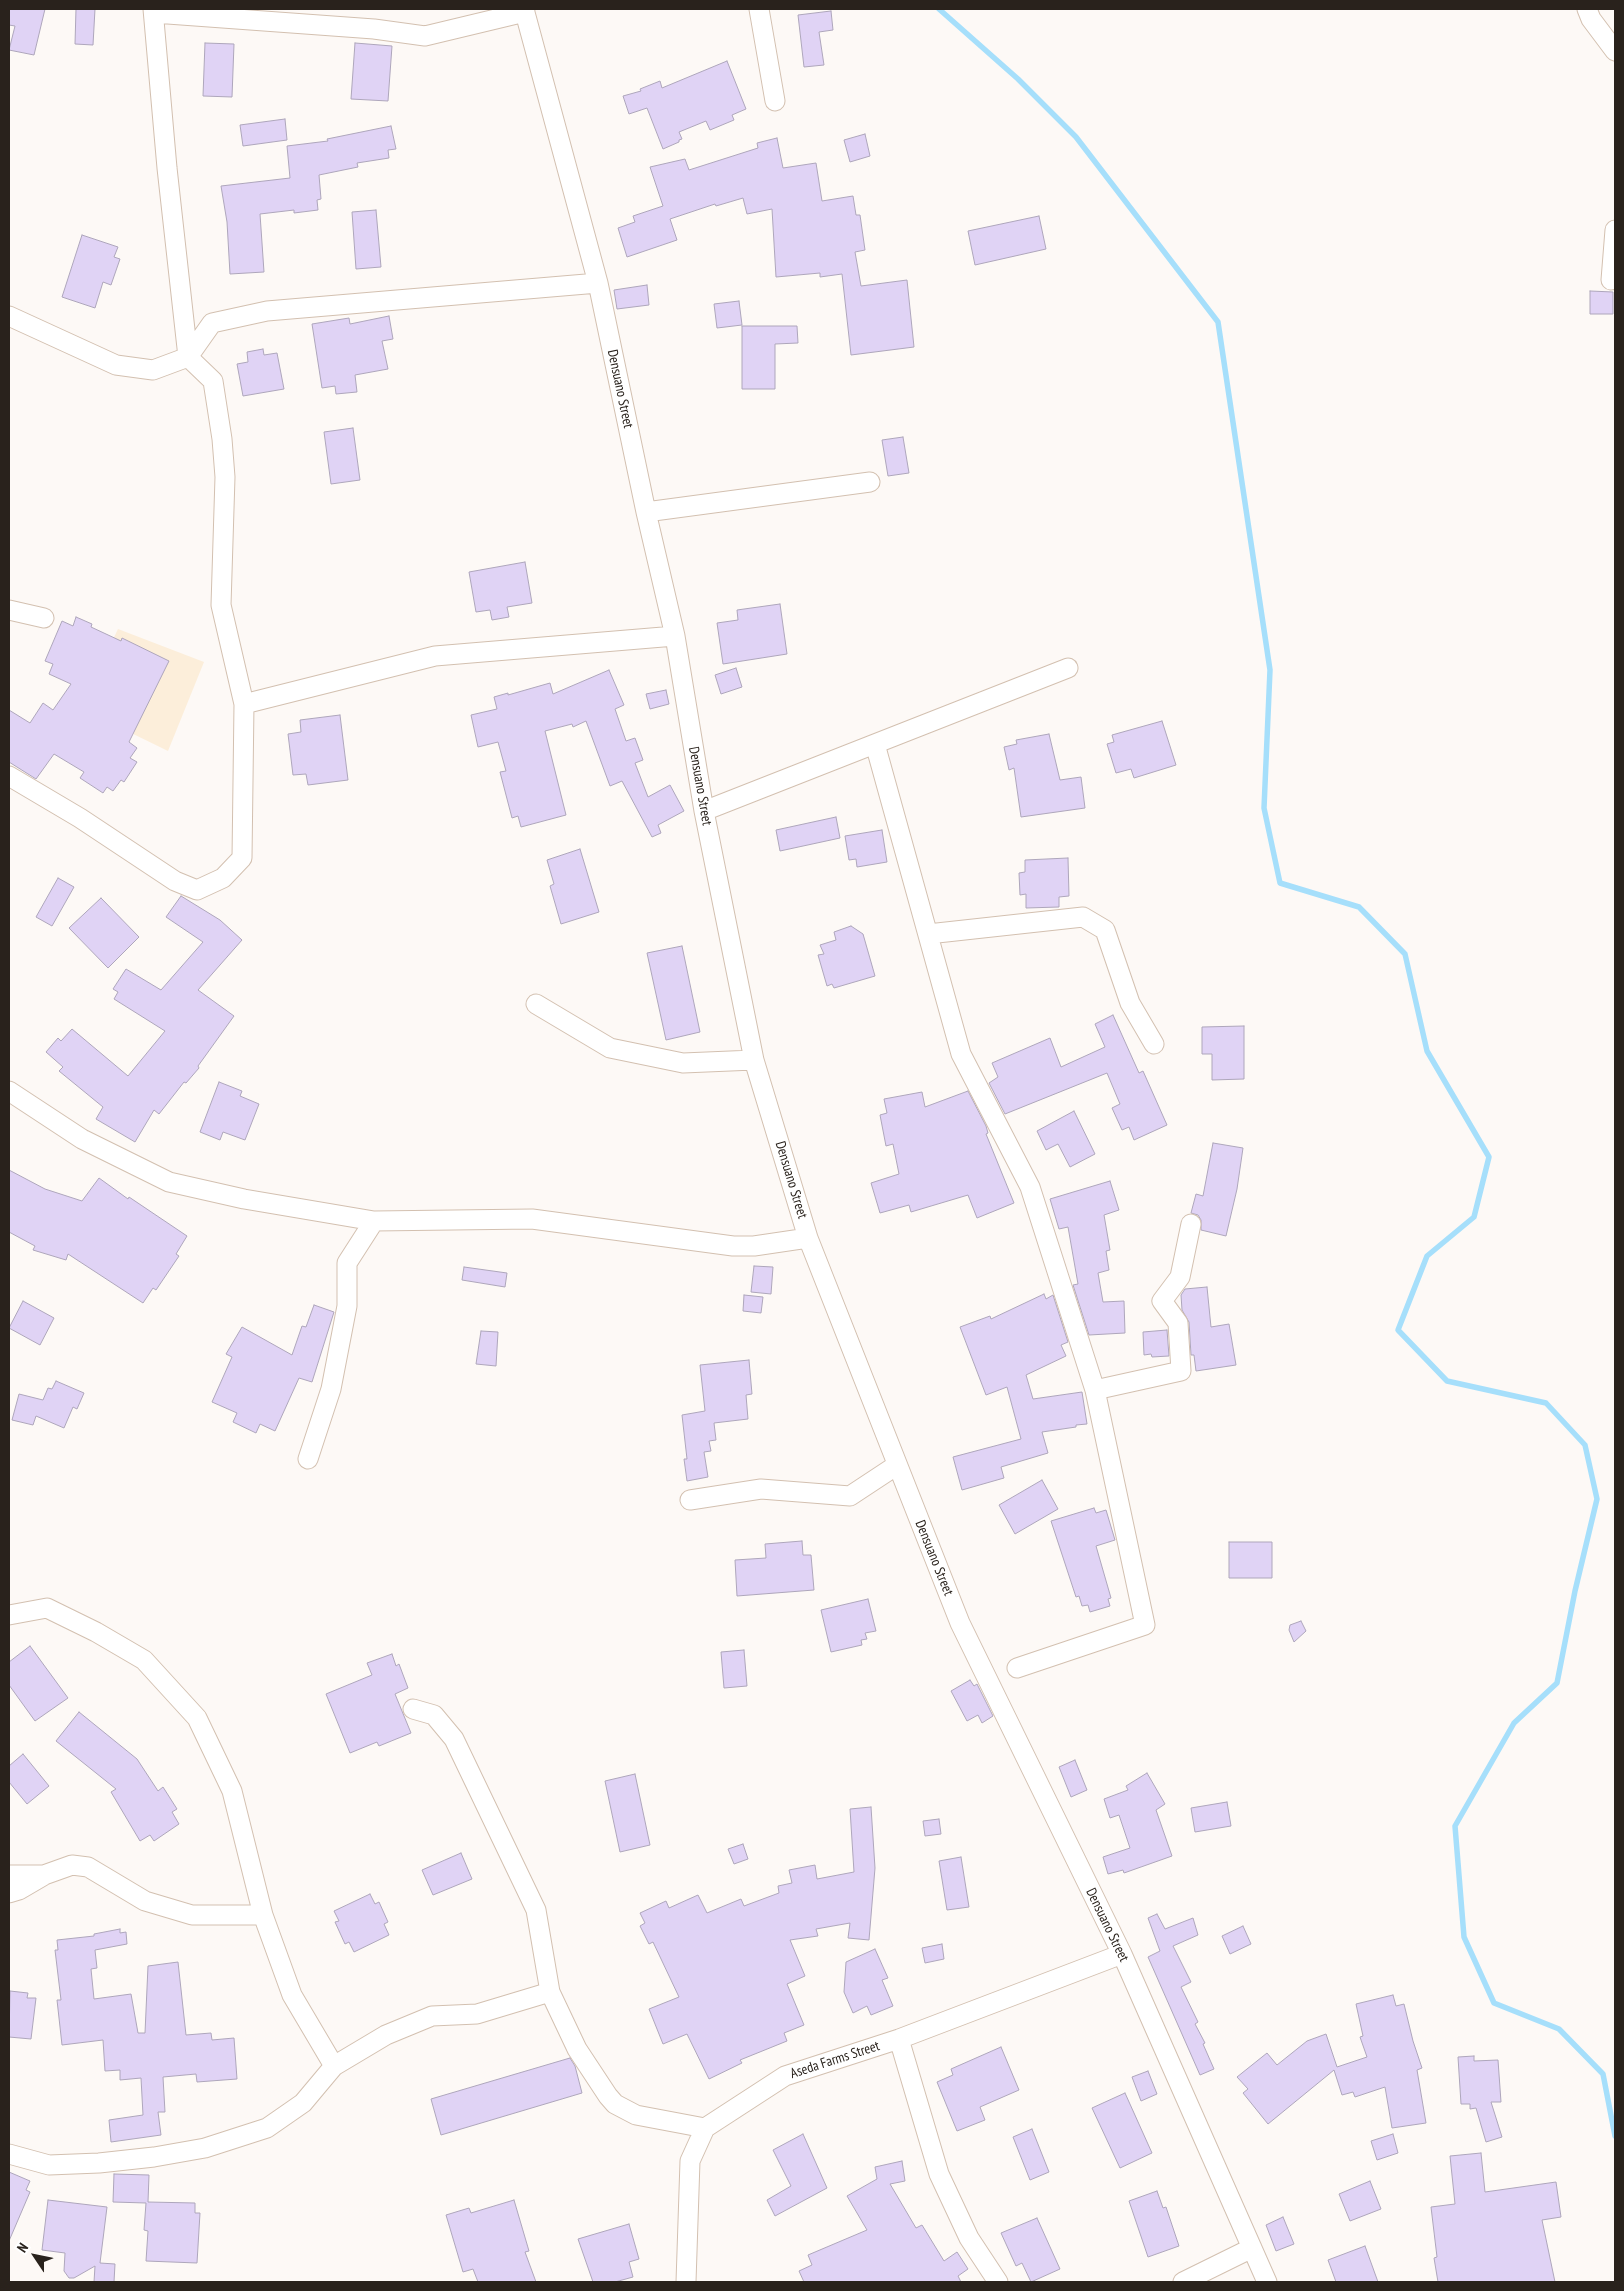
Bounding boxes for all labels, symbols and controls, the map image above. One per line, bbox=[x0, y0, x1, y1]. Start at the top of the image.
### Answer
street label: Densuano Street bbox=[603, 348, 637, 430]
street label: Densuano Street bbox=[685, 745, 715, 827]
street label: Densuano Street bbox=[771, 1139, 811, 1221]
street label: Densuano Street bbox=[911, 1518, 957, 1598]
street label: Densuano Street bbox=[1082, 1885, 1132, 1965]
street label: Aseda Farms Street bbox=[788, 2038, 882, 2082]
north arrow bbox=[10, 2231, 60, 2281]
text: N bbox=[13, 2239, 32, 2256]

